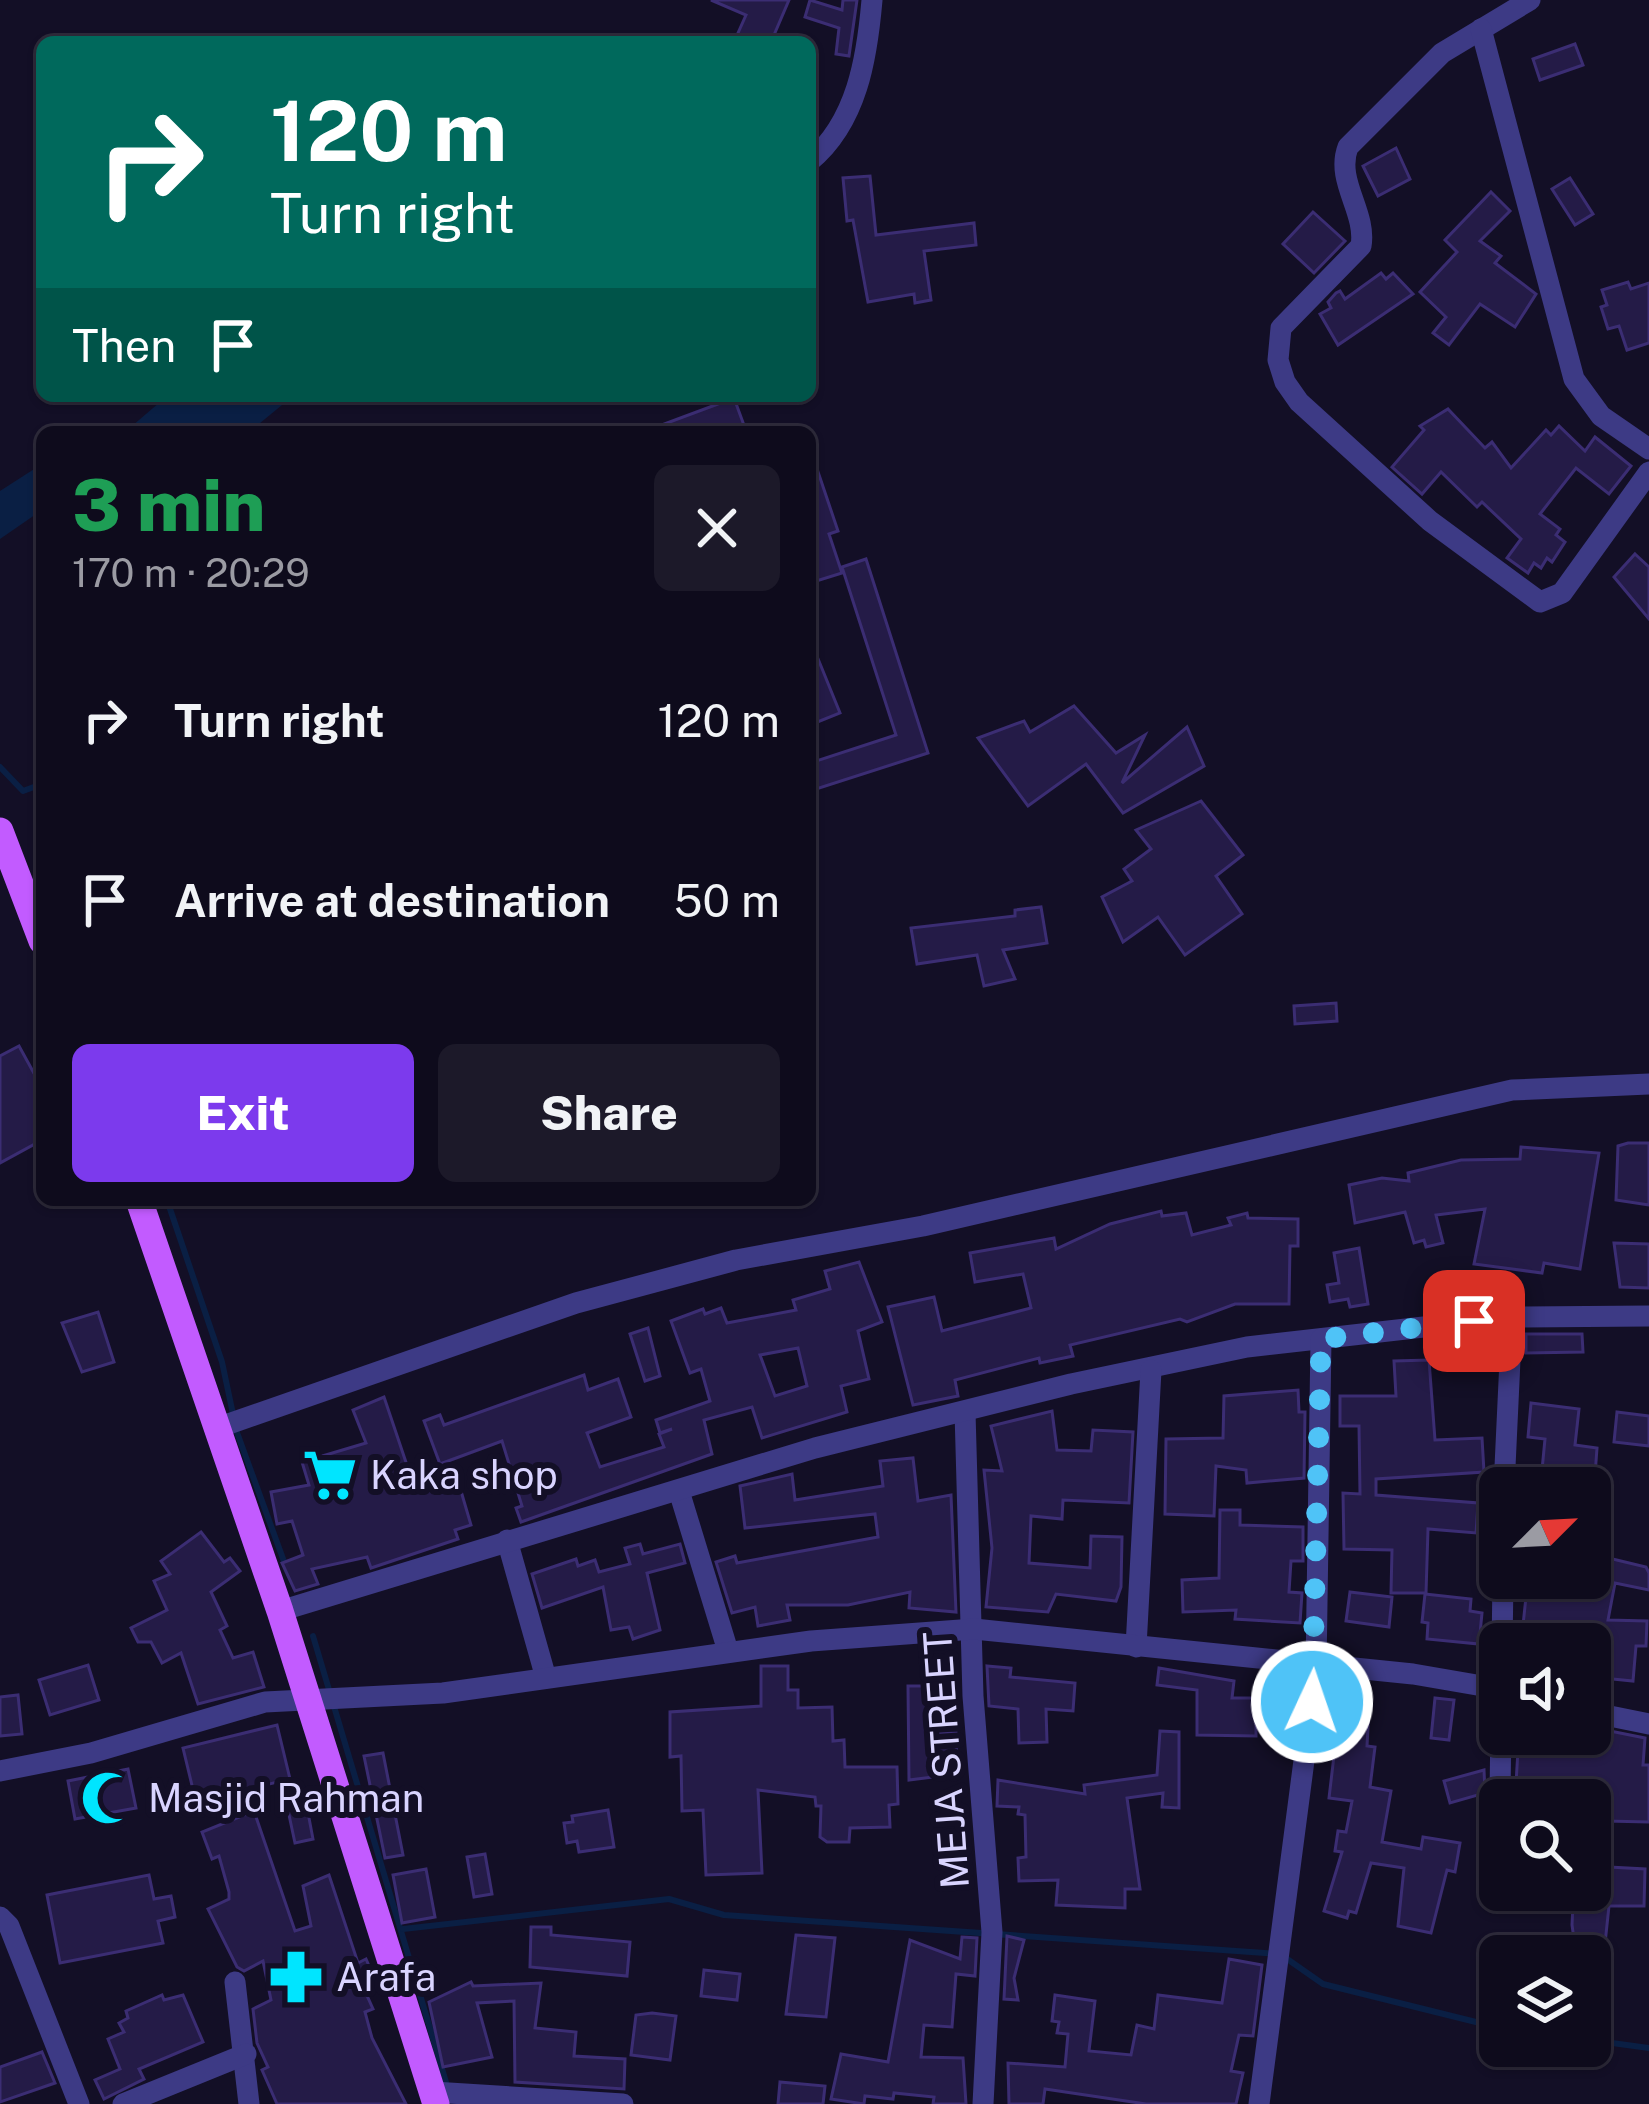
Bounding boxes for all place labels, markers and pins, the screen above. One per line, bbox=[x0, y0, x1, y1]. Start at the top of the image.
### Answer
pin bbox=[1423, 1270, 1525, 1372]
supermarket icon: Kaka shop bbox=[301, 1446, 359, 1504]
place label: Kaka shop bbox=[370, 1452, 558, 1498]
mosque icon: Masjid Rahman bbox=[79, 1769, 137, 1827]
place label: Masjid Rahman bbox=[148, 1775, 424, 1821]
pharmacy icon: Arafa bbox=[267, 1948, 325, 2006]
place label: Arafa bbox=[336, 1954, 436, 2000]

